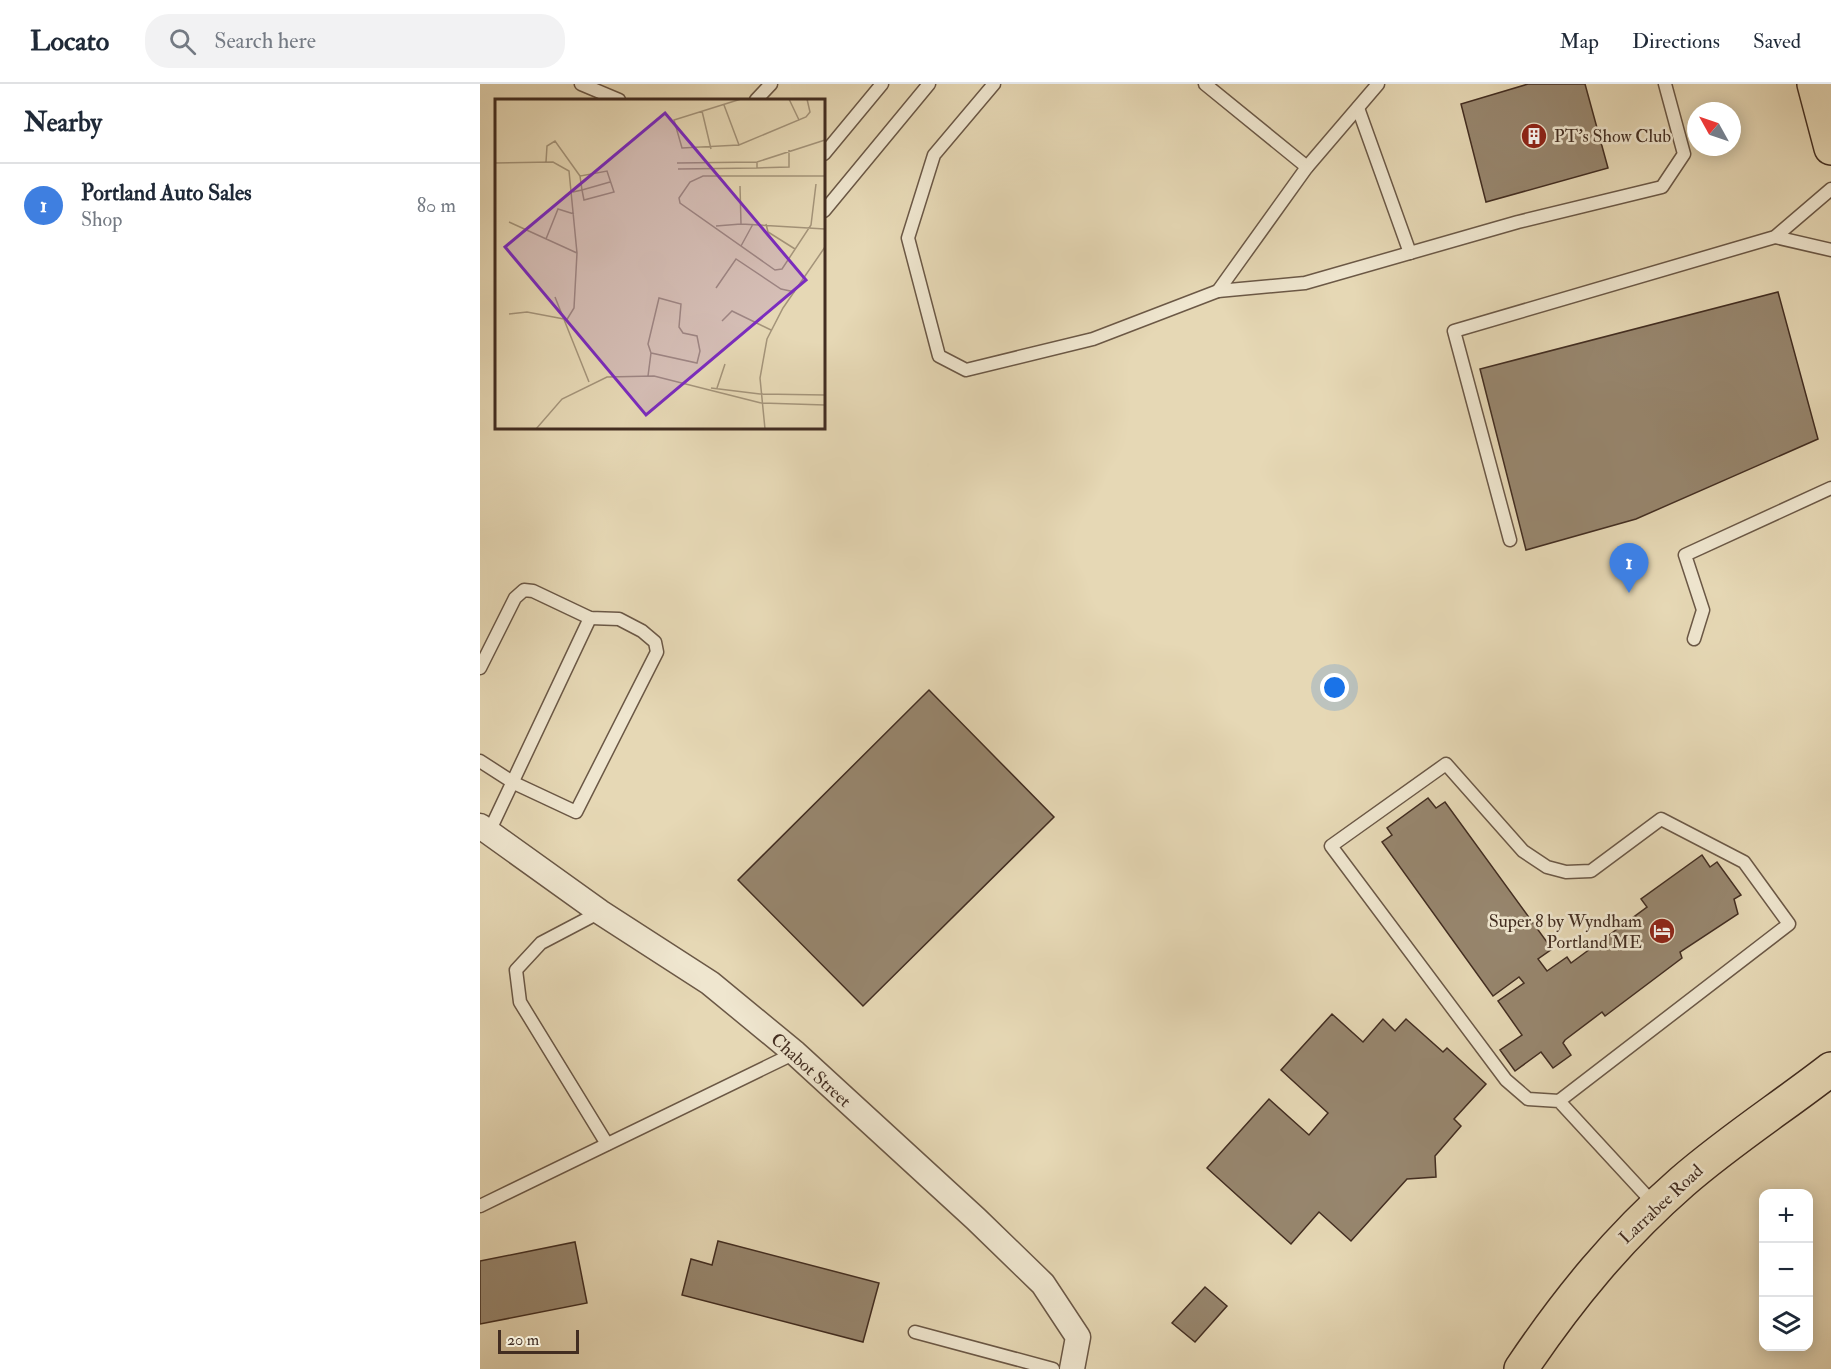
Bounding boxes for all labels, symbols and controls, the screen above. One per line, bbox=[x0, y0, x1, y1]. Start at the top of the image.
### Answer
search box bbox=[145, 14, 565, 68]
text: Locato bbox=[30, 24, 109, 59]
icon: search bbox=[166, 25, 199, 58]
text: Search here bbox=[214, 27, 316, 55]
text: Map bbox=[1559, 28, 1599, 55]
text: Directions bbox=[1632, 28, 1720, 55]
text: Saved bbox=[1753, 28, 1801, 55]
inset map bbox=[495, 99, 825, 429]
north arrow bbox=[1687, 102, 1741, 156]
text: Nearby bbox=[24, 107, 102, 139]
building icon: PT's Show Club bbox=[1519, 121, 1549, 151]
place label: PT's Show Club bbox=[1554, 125, 1671, 148]
text: Portland Auto Sales bbox=[81, 179, 252, 207]
text: 1 bbox=[40, 193, 47, 218]
text: 80 m bbox=[417, 193, 456, 218]
text: Shop bbox=[81, 207, 122, 232]
pin: 1 bbox=[1610, 544, 1648, 593]
your location bbox=[1320, 673, 1349, 702]
place label: Super 8 by Wyndham Portland ME bbox=[1489, 910, 1642, 954]
hotel icon: Super 8 by Wyndham Portland ME bbox=[1647, 916, 1677, 946]
street label: Chabot Street bbox=[766, 1028, 856, 1113]
street label: Larrabee Road bbox=[1615, 1160, 1708, 1249]
map controls bbox=[1759, 1189, 1813, 1351]
button: + bbox=[1759, 1189, 1813, 1243]
button: − bbox=[1759, 1243, 1813, 1297]
button: layers bbox=[1759, 1297, 1813, 1351]
scale bar bbox=[498, 1327, 579, 1354]
text: 20 m bbox=[507, 1330, 539, 1350]

